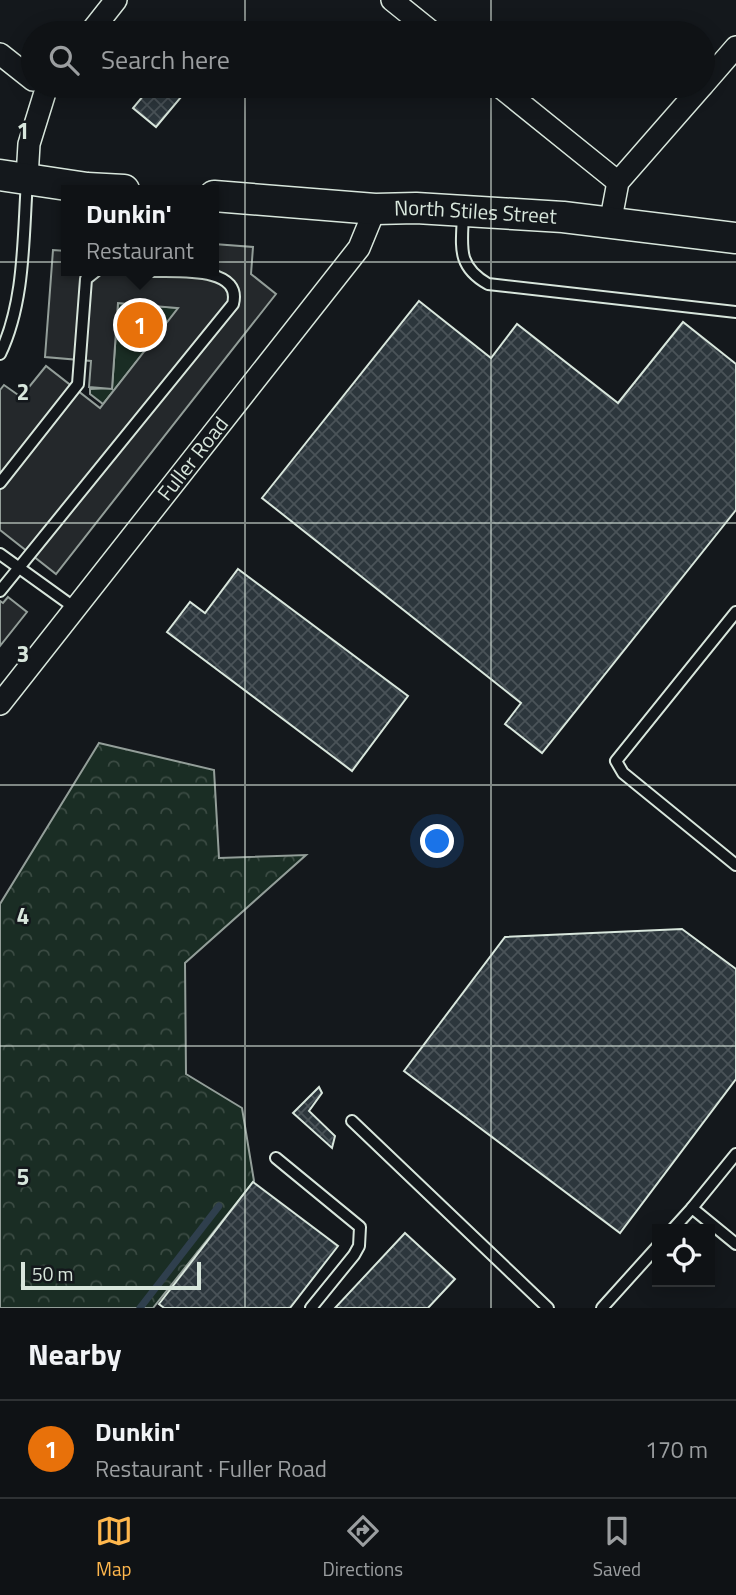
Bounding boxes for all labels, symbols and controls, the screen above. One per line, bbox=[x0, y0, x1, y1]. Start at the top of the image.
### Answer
search box bbox=[21, 21, 715, 98]
text: Search here bbox=[101, 40, 230, 79]
icon: search bbox=[45, 41, 83, 79]
text: 1 bbox=[17, 113, 29, 148]
popup bbox=[61, 185, 219, 276]
street label: North Stiles Street bbox=[394, 191, 558, 232]
text: Dunkin' bbox=[86, 194, 172, 233]
text: Restaurant bbox=[86, 233, 194, 268]
pin: 1 bbox=[117, 299, 163, 351]
text: 2 bbox=[17, 374, 29, 409]
street label: Fuller Road bbox=[149, 409, 236, 507]
text: 3 bbox=[17, 636, 29, 671]
your location bbox=[420, 824, 454, 858]
text: 4 bbox=[17, 898, 29, 933]
text: 5 bbox=[17, 1159, 29, 1194]
map controls bbox=[652, 1224, 715, 1287]
button: locate bbox=[652, 1224, 715, 1287]
scale bar bbox=[21, 1259, 201, 1291]
text: 50 m bbox=[32, 1259, 73, 1288]
text: Nearby bbox=[28, 1331, 121, 1377]
text: Dunkin' bbox=[95, 1412, 181, 1451]
text: 1 bbox=[45, 1432, 57, 1467]
text: 170 m bbox=[645, 1432, 708, 1467]
text: Restaurant · Fuller Road bbox=[95, 1451, 327, 1486]
tab: Map bbox=[95, 1512, 133, 1583]
tab: Directions bbox=[323, 1512, 403, 1583]
tab: Saved bbox=[593, 1512, 641, 1583]

